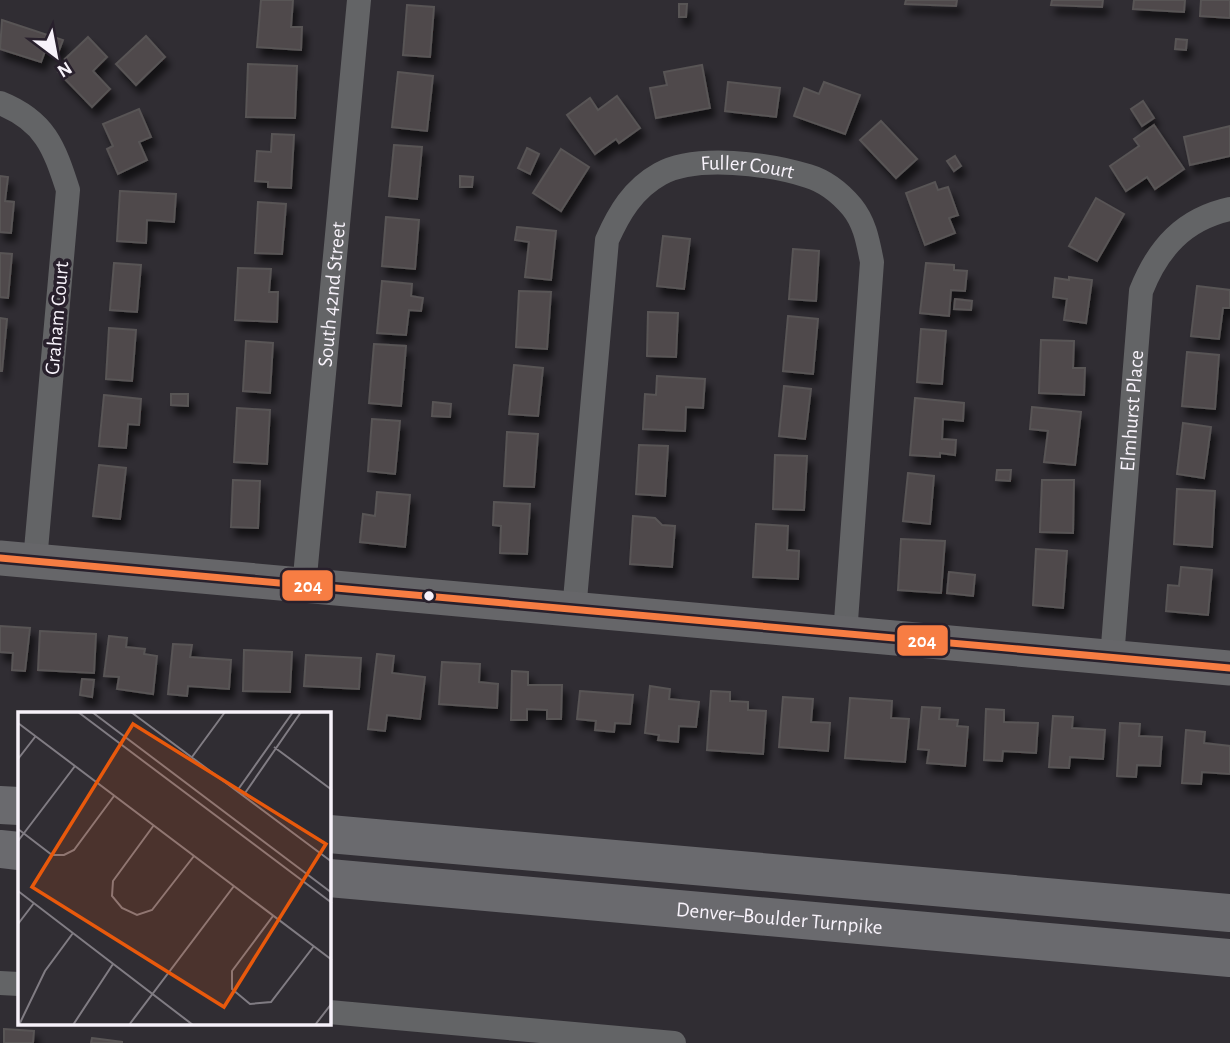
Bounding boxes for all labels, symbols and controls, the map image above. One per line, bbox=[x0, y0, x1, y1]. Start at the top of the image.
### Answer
north arrow bbox=[21, 21, 91, 91]
text: N bbox=[54, 58, 75, 81]
street label: Fuller Court bbox=[700, 152, 797, 182]
street label: South 42nd Street bbox=[314, 220, 349, 368]
street label: Graham Court bbox=[42, 260, 72, 376]
street label: Elmhurst Place bbox=[1116, 349, 1147, 472]
line badge: 204 bbox=[281, 569, 334, 602]
text: 204 bbox=[294, 577, 323, 596]
unlabelled marker bbox=[422, 589, 436, 603]
line badge: 204 bbox=[896, 624, 949, 657]
text: 204 bbox=[908, 632, 937, 651]
inset map bbox=[18, 712, 331, 1026]
street label: Denver–Boulder Turnpike bbox=[675, 898, 883, 938]

